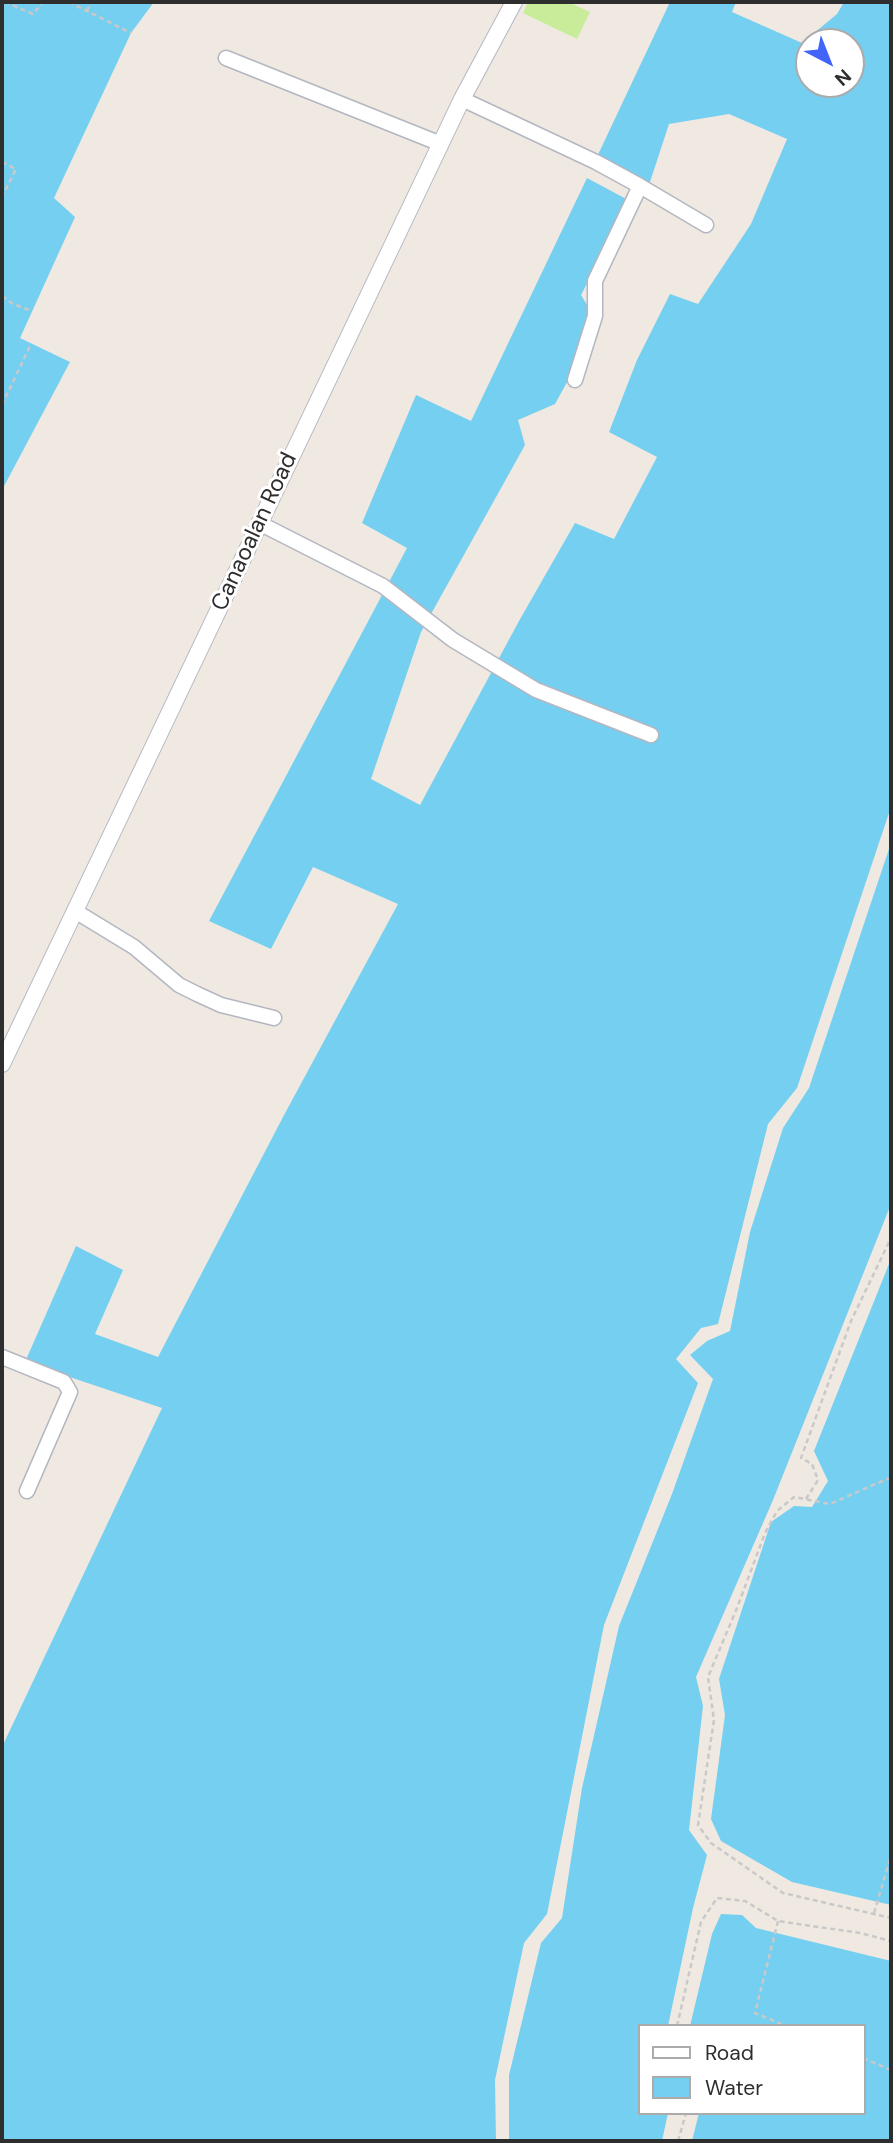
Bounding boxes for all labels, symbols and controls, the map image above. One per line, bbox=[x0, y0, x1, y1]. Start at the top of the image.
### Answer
north arrow bbox=[795, 28, 865, 98]
text: N bbox=[830, 64, 857, 91]
street label: Canaoalan Road bbox=[206, 449, 304, 615]
legend bbox=[638, 2024, 865, 2115]
text: Road bbox=[705, 2039, 754, 2067]
text: Water bbox=[705, 2074, 763, 2102]

